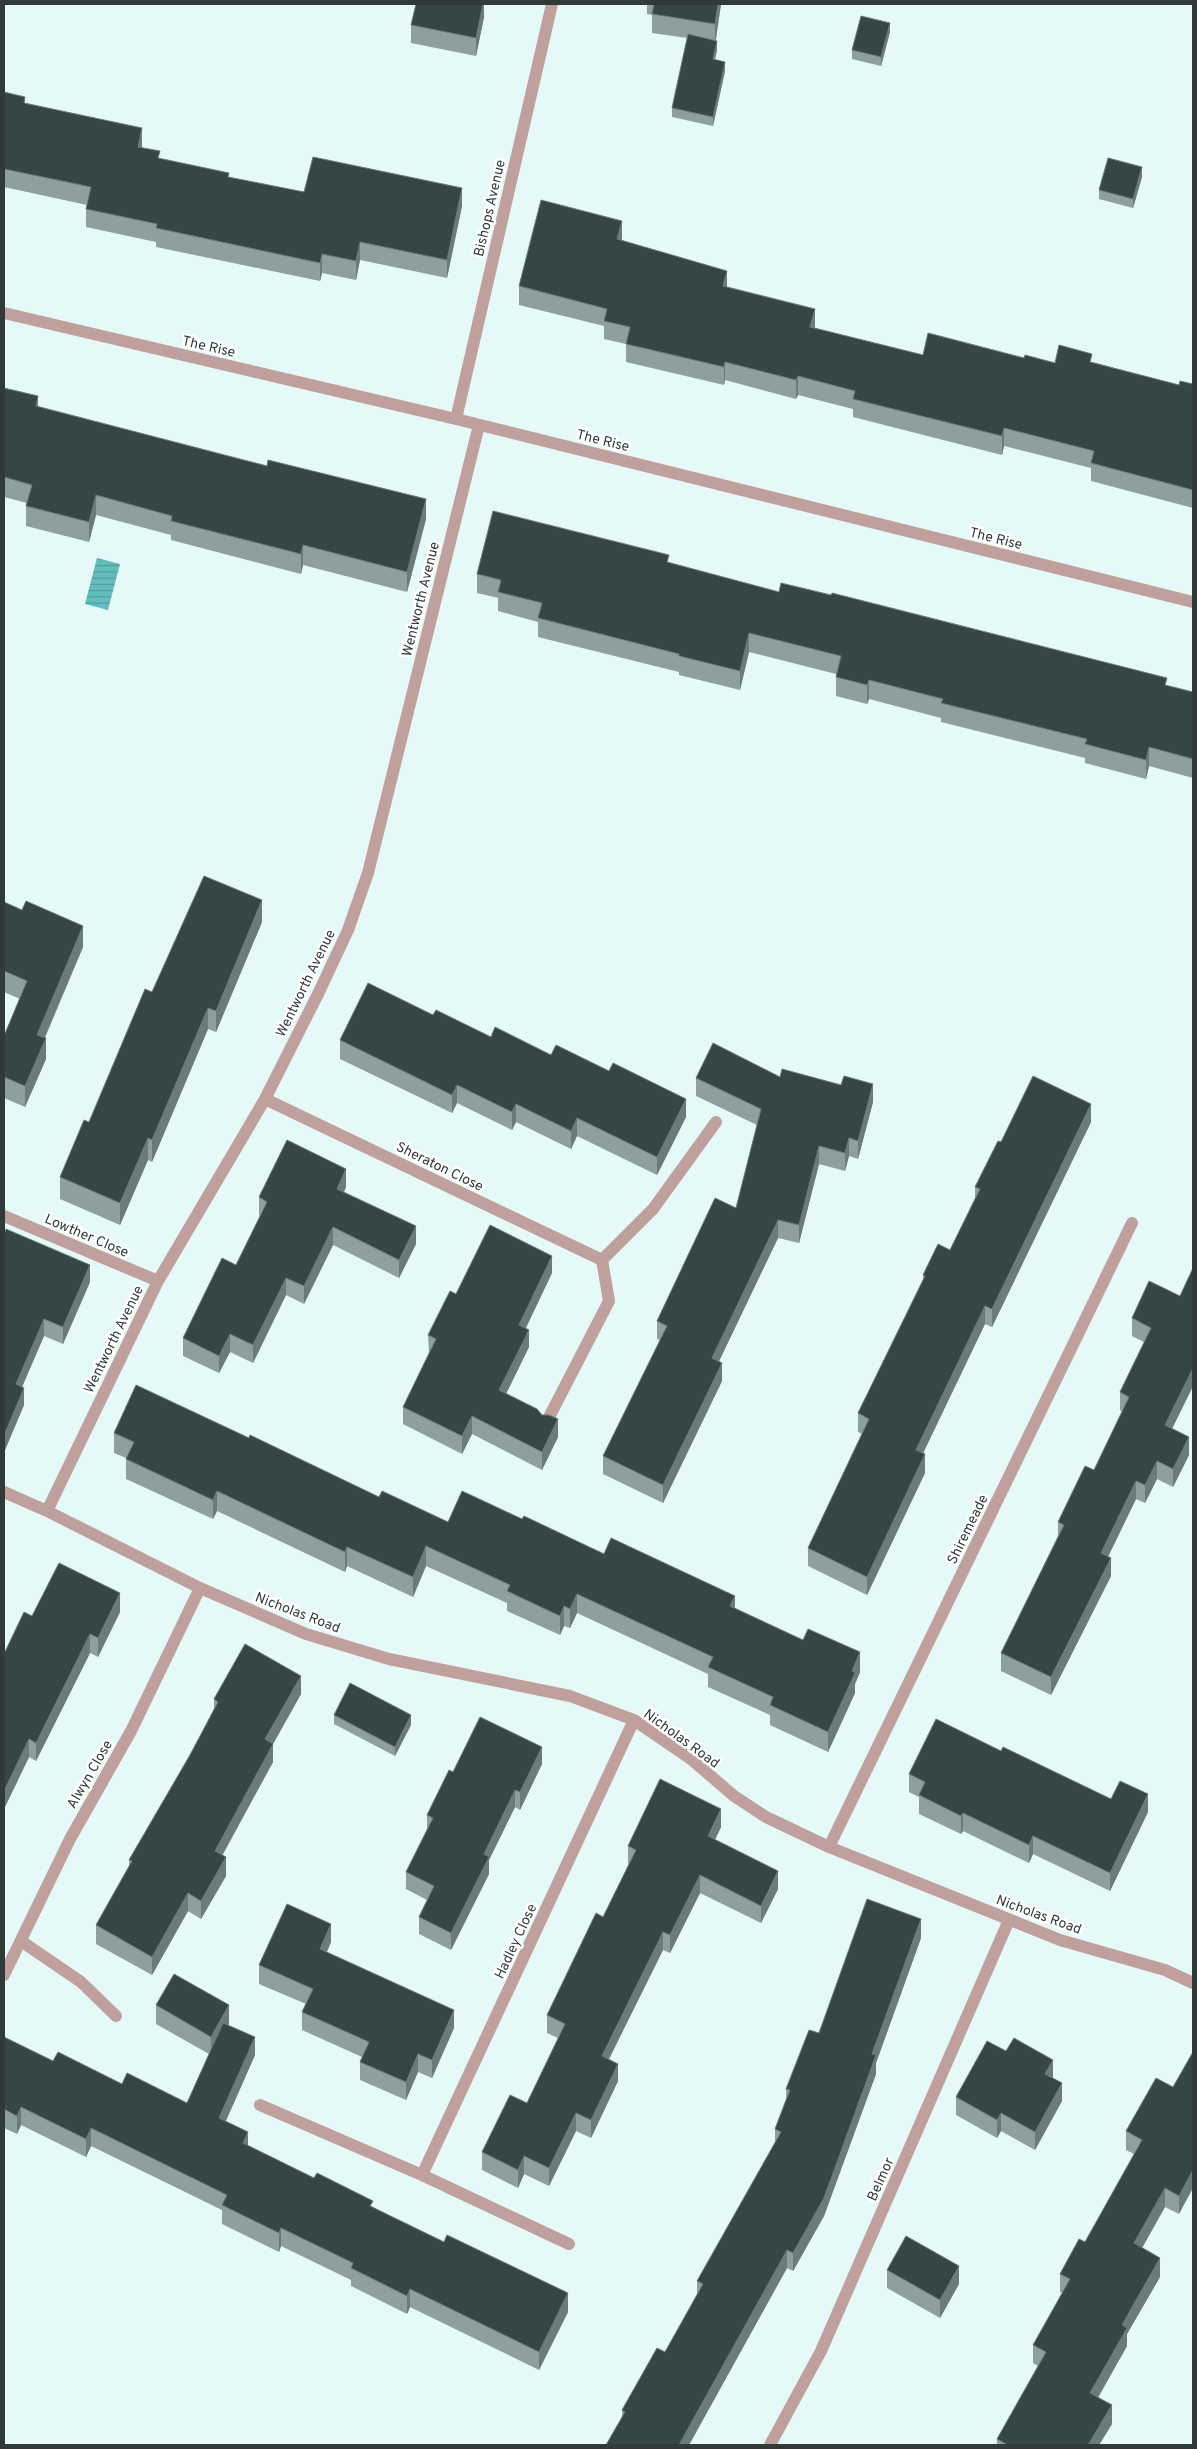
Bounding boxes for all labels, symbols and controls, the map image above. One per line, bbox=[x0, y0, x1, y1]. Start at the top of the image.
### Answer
street label: Bishops Avenue bbox=[471, 158, 510, 258]
street label: The Rise bbox=[180, 333, 237, 362]
street label: The Rise bbox=[574, 427, 631, 456]
street label: The Rise bbox=[967, 525, 1024, 554]
street label: Wentworth Avenue bbox=[399, 540, 444, 658]
street label: Wentworth Avenue bbox=[273, 927, 340, 1040]
street label: Sheraton Close bbox=[393, 1139, 486, 1196]
street label: Lowther Close bbox=[42, 1211, 131, 1262]
street label: Wentworth Avenue bbox=[81, 1283, 148, 1396]
street label: Shiremeade bbox=[944, 1492, 992, 1567]
street label: Nicholas Road bbox=[253, 1589, 342, 1637]
street label: Nicholas Road bbox=[640, 1706, 722, 1772]
street label: Alwyn Close bbox=[64, 1737, 117, 1812]
street label: Nicholas Road bbox=[993, 1892, 1084, 1939]
street label: Hadley Close bbox=[492, 1901, 541, 1982]
street label: Belmor bbox=[864, 2155, 899, 2204]

